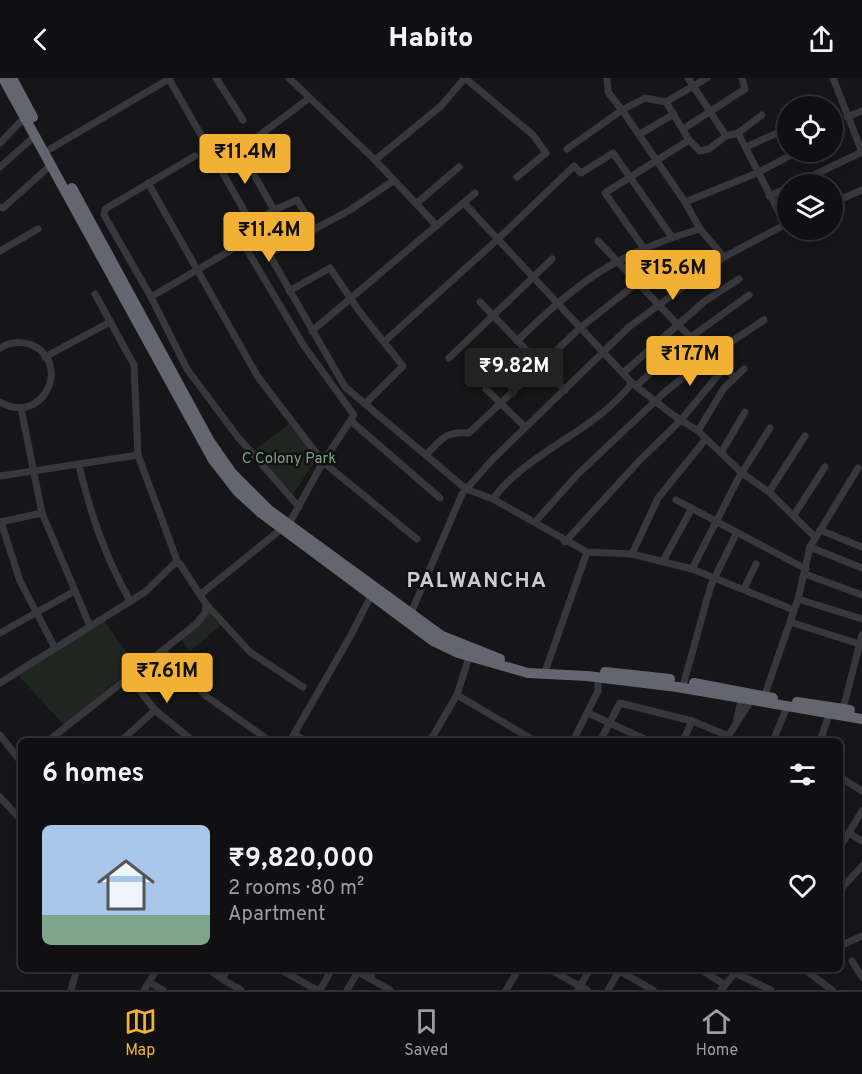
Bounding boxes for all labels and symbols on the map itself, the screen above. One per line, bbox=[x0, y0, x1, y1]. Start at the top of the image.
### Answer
pin: ₹11.4M bbox=[196, 134, 294, 185]
pin: ₹11.4M bbox=[220, 212, 318, 263]
pin: ₹15.6M bbox=[624, 250, 722, 301]
pin: ₹17.7M bbox=[641, 336, 739, 387]
pin: ₹9.82M bbox=[465, 348, 563, 399]
park label: C Colony Park bbox=[242, 450, 336, 469]
district label: PALWANCHA bbox=[407, 568, 547, 595]
pin: ₹7.61M bbox=[118, 653, 216, 704]

